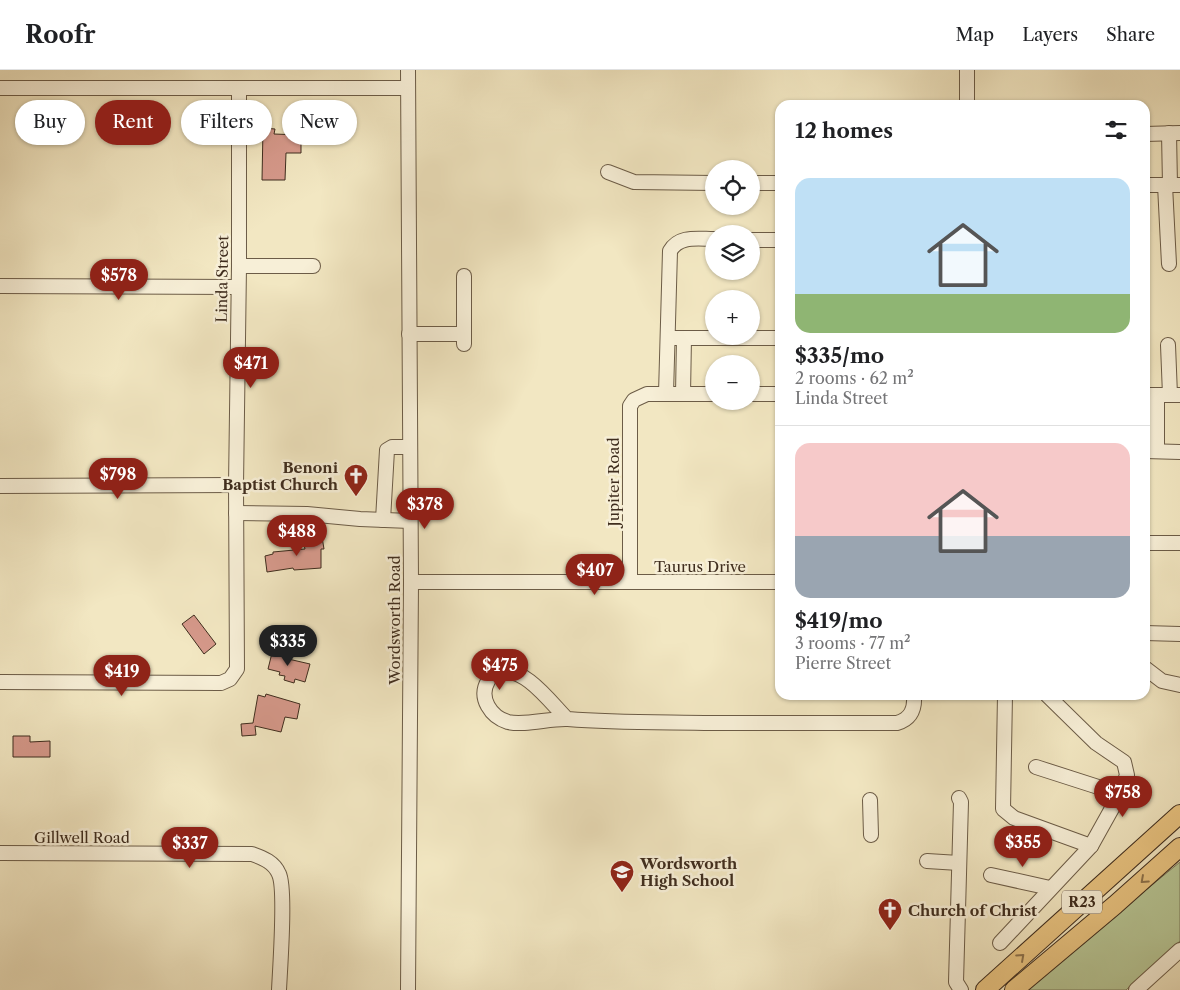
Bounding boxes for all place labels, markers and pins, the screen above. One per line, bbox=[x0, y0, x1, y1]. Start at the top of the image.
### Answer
pin: $578 bbox=[89, 258, 149, 301]
pin: $471 bbox=[221, 346, 281, 389]
pin: $798 bbox=[88, 458, 148, 500]
place label: Benoni Baptist Church bbox=[222, 458, 339, 494]
church icon: Benoni Baptist Church bbox=[343, 463, 369, 497]
pin: $378 bbox=[395, 488, 455, 530]
pin: $488 bbox=[267, 514, 327, 557]
pin: $407 bbox=[565, 554, 625, 596]
pin: $335 bbox=[258, 624, 318, 667]
pin: $475 bbox=[470, 648, 530, 691]
pin: $419 bbox=[92, 654, 152, 697]
pin: $758 bbox=[1093, 776, 1153, 818]
pin: $337 bbox=[160, 826, 220, 869]
pin: $355 bbox=[993, 826, 1053, 868]
place label: Wordsworth High School bbox=[639, 854, 738, 890]
school or university icon: Wordsworth High School bbox=[609, 859, 635, 893]
church icon: Church of Christ bbox=[877, 897, 903, 931]
place label: Church of Christ bbox=[908, 901, 1037, 920]

